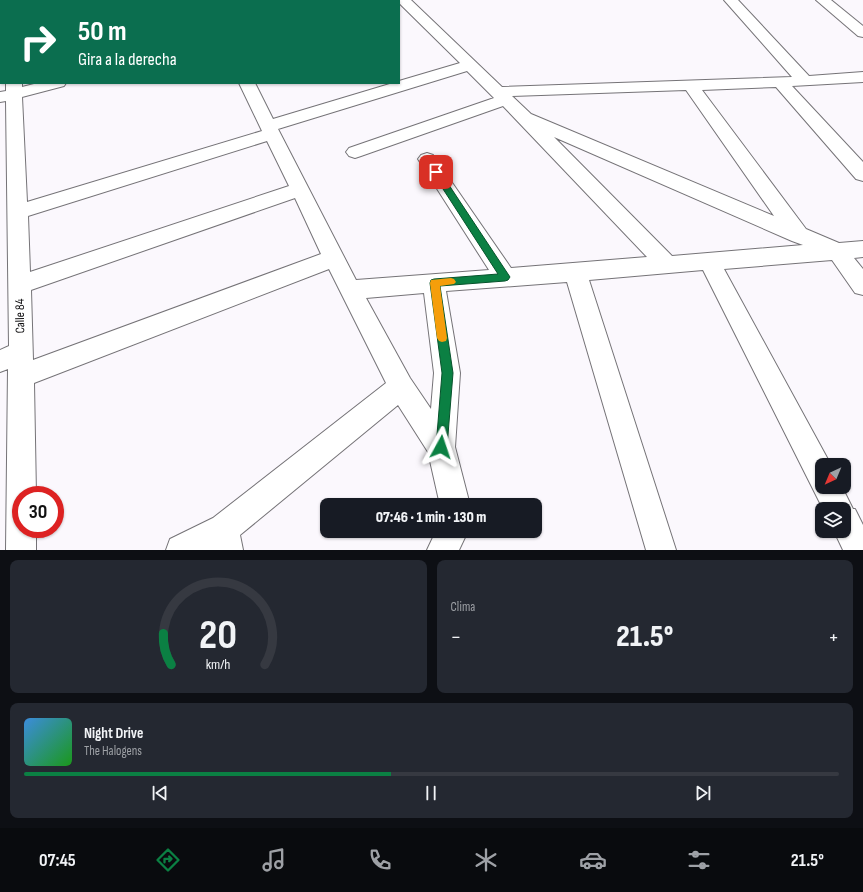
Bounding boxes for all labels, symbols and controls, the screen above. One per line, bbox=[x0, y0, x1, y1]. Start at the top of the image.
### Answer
text: 50 m bbox=[78, 15, 127, 48]
icon: right bbox=[12, 16, 64, 68]
text: Gira a la derecha bbox=[78, 49, 177, 70]
pin bbox=[419, 155, 453, 189]
icon: arrive bbox=[425, 161, 447, 183]
street label: Calle 84 bbox=[12, 298, 28, 333]
position arrow bbox=[420, 426, 462, 468]
north arrow bbox=[815, 458, 851, 494]
map controls bbox=[815, 458, 851, 538]
speed limit sign: 30 bbox=[12, 486, 64, 538]
button: layers bbox=[815, 502, 851, 538]
text: 07:46 · 1 min · 130 m bbox=[376, 508, 486, 527]
text: Clima bbox=[451, 599, 475, 615]
text: 20 bbox=[199, 610, 237, 659]
text: 21.5° bbox=[616, 619, 673, 655]
text: − bbox=[451, 624, 461, 651]
text: + bbox=[828, 624, 839, 651]
text: km/h bbox=[206, 655, 231, 672]
text: Night Drive bbox=[84, 724, 143, 743]
text: The Halogens bbox=[84, 743, 142, 759]
icon: previous bbox=[149, 782, 171, 804]
icon: pause bbox=[420, 782, 442, 804]
icon: next bbox=[692, 782, 714, 804]
icon: directions bbox=[154, 846, 182, 874]
icon: music bbox=[260, 846, 288, 874]
icon: phone bbox=[366, 846, 394, 874]
icon: climate bbox=[472, 846, 500, 874]
icon: car bbox=[579, 846, 607, 874]
icon: filters bbox=[685, 846, 713, 874]
text: 07:45 bbox=[39, 850, 76, 871]
text: 21.5° bbox=[791, 850, 824, 871]

